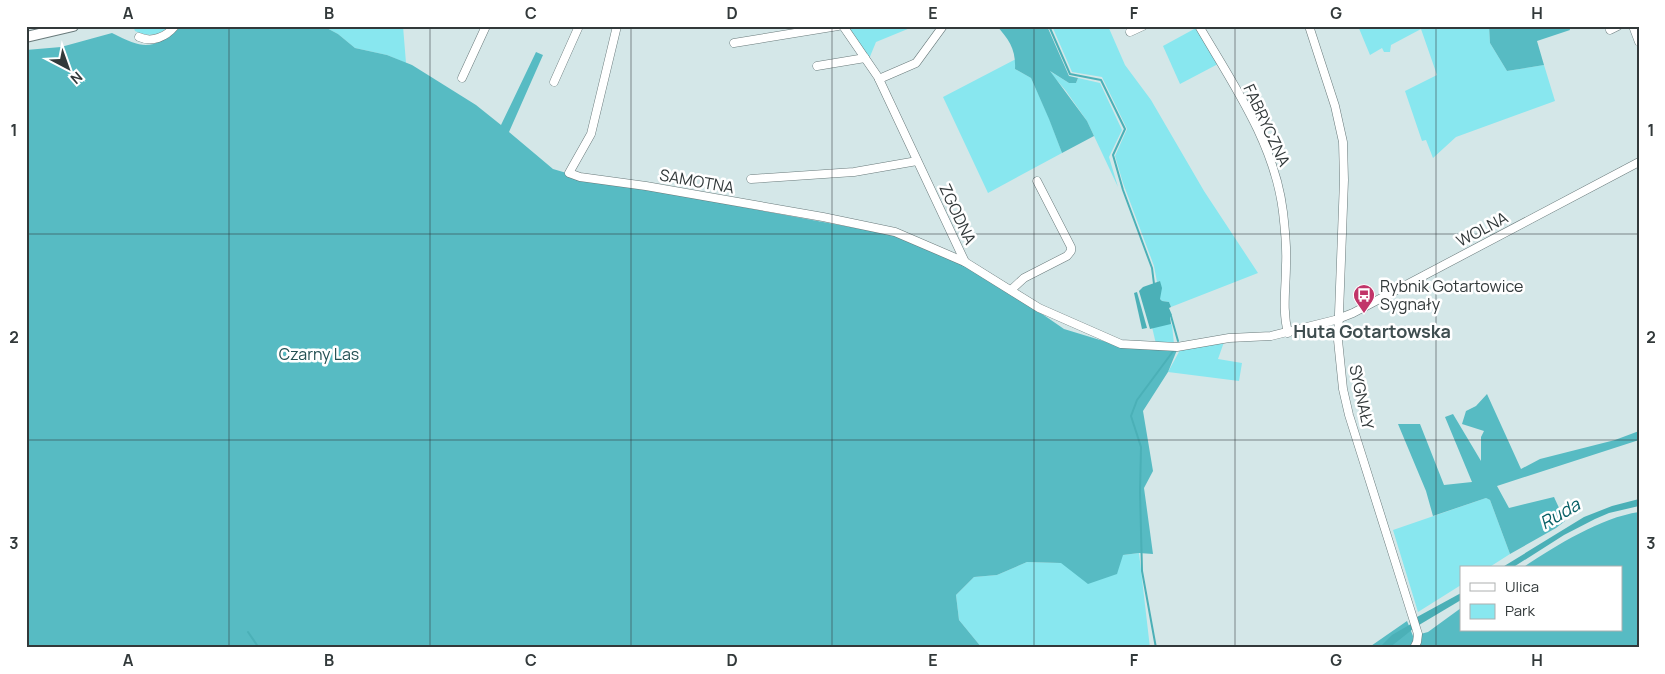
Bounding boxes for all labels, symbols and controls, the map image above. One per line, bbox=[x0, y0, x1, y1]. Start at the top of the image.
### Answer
text: A bbox=[123, 2, 134, 24]
text: B bbox=[324, 2, 334, 24]
text: C bbox=[525, 2, 537, 24]
text: D bbox=[726, 2, 738, 24]
text: E bbox=[928, 2, 938, 24]
text: F bbox=[1130, 2, 1139, 24]
text: G bbox=[1330, 2, 1342, 24]
text: H bbox=[1531, 2, 1543, 24]
north arrow bbox=[42, 42, 92, 92]
text: N bbox=[67, 68, 87, 89]
street label: FABRYCZNA bbox=[1238, 80, 1296, 170]
text: 1 bbox=[10, 119, 18, 141]
text: 1 bbox=[1647, 119, 1655, 141]
street label: SAMOTNA bbox=[658, 164, 736, 198]
street label: ZGODNA bbox=[934, 180, 982, 248]
street label: WOLNA bbox=[1452, 206, 1512, 252]
place label: Rybnik Gotartowice Sygnały bbox=[1380, 275, 1523, 315]
bus stop icon: Rybnik Gotartowice Sygnały bbox=[1352, 283, 1376, 314]
district label: Huta Gotartowska bbox=[1293, 319, 1451, 343]
text: 2 bbox=[9, 326, 19, 348]
text: 2 bbox=[1646, 326, 1656, 348]
park label: Czarny Las bbox=[279, 343, 359, 365]
street label: SYGNAŁY bbox=[1344, 363, 1380, 431]
water label: Ruda bbox=[1535, 492, 1585, 534]
text: 3 bbox=[9, 532, 19, 554]
text: 3 bbox=[1646, 532, 1656, 554]
legend bbox=[1460, 566, 1622, 632]
text: Ulica bbox=[1505, 576, 1539, 597]
text: Park bbox=[1505, 600, 1535, 621]
text: A bbox=[123, 649, 134, 671]
text: B bbox=[324, 649, 334, 671]
text: C bbox=[525, 649, 537, 671]
text: D bbox=[726, 649, 738, 671]
text: E bbox=[928, 649, 938, 671]
text: F bbox=[1130, 649, 1139, 671]
text: G bbox=[1330, 649, 1342, 671]
text: H bbox=[1531, 649, 1543, 671]

